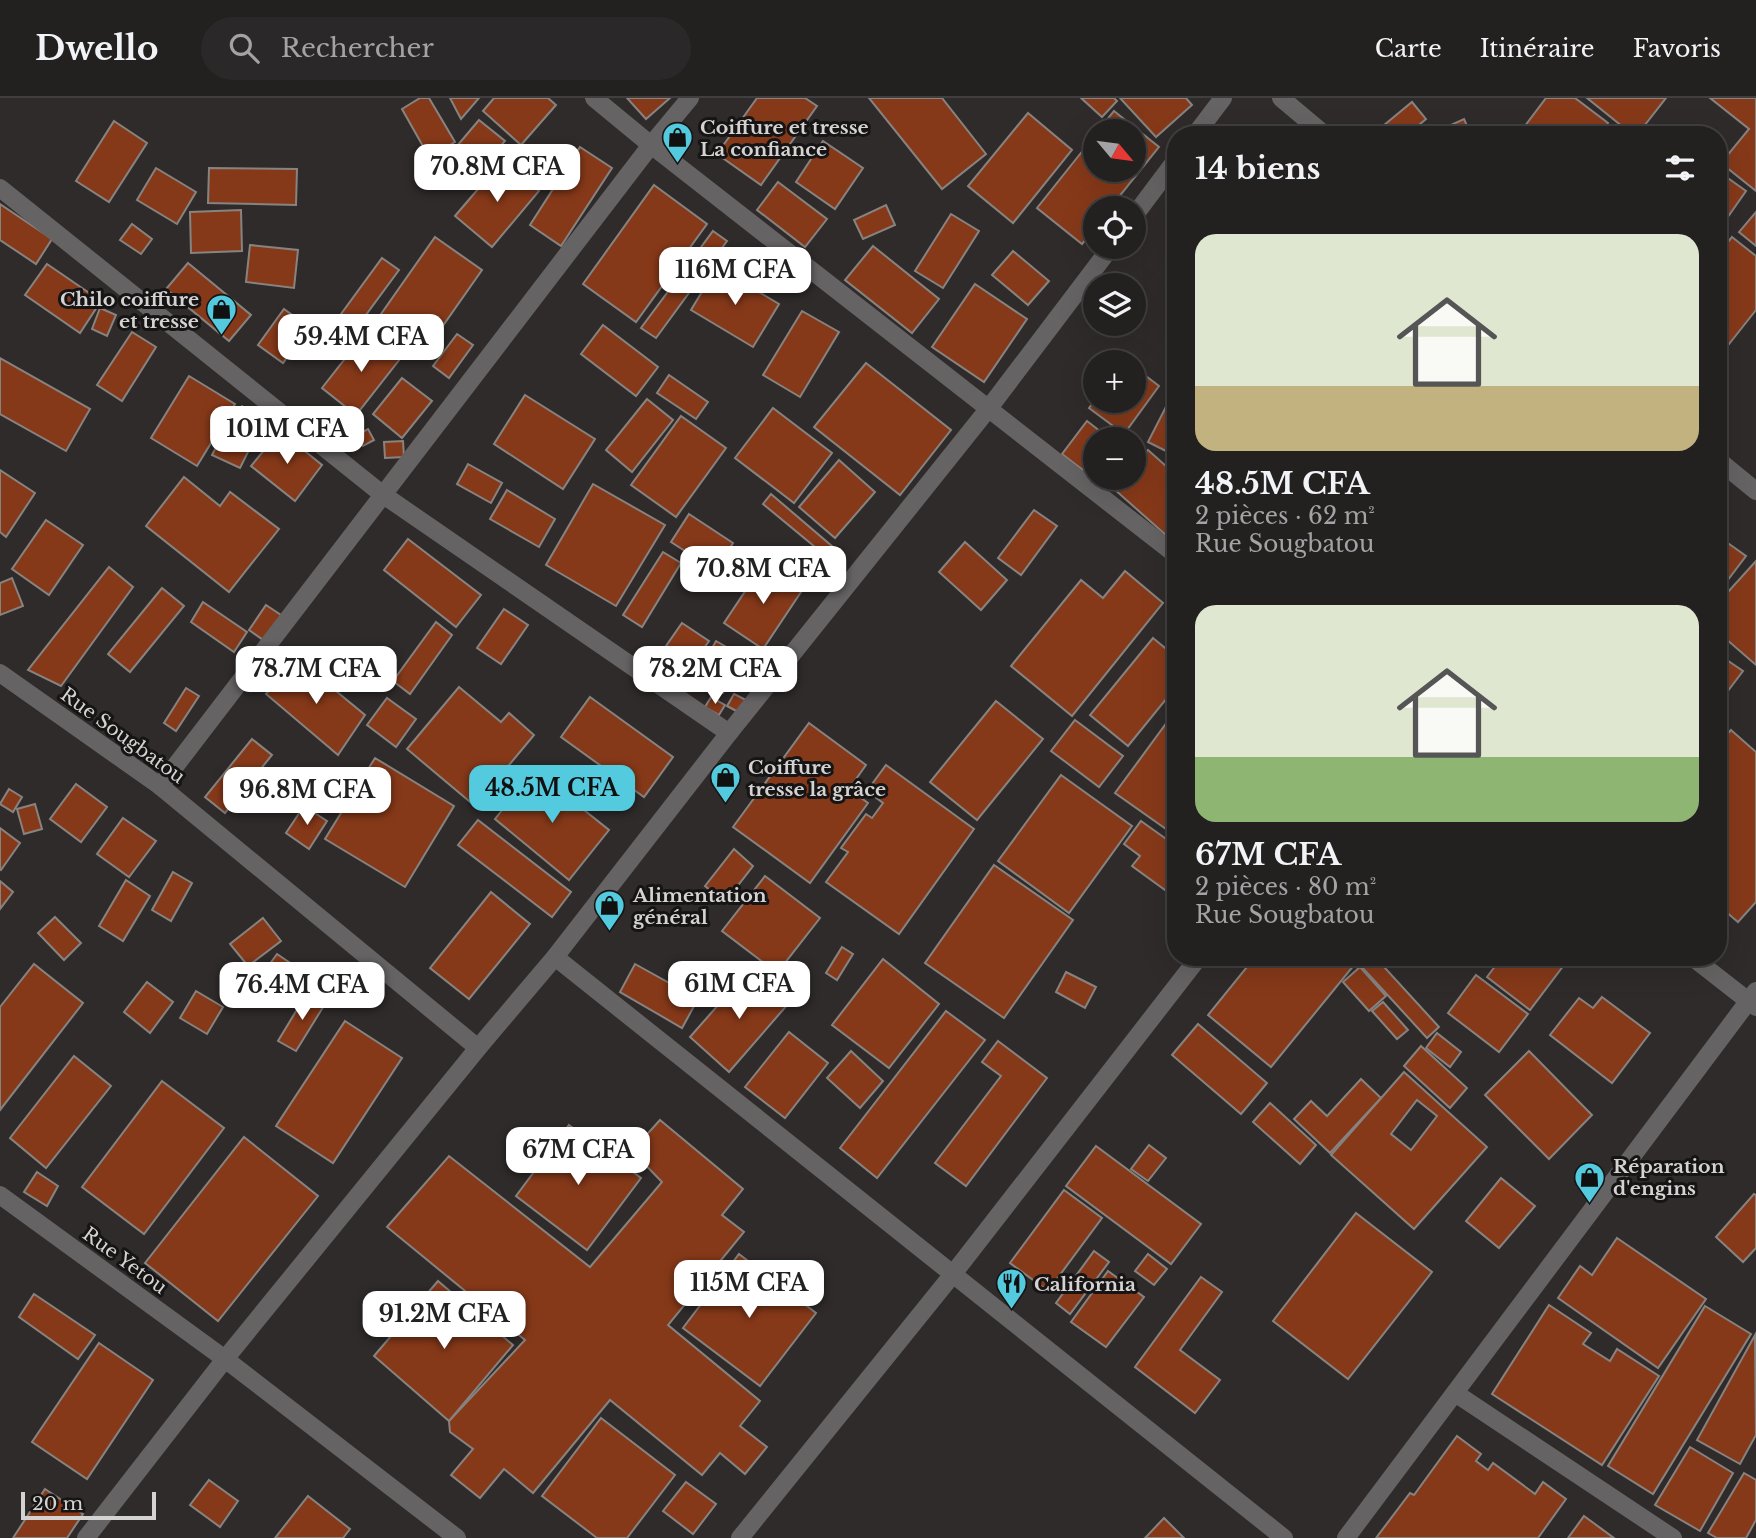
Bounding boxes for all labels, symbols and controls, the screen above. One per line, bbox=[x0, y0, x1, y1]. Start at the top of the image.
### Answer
search box bbox=[201, 17, 691, 80]
text: Dwello bbox=[35, 28, 159, 69]
icon: search bbox=[225, 29, 263, 67]
text: Rechercher bbox=[281, 32, 434, 64]
text: Carte bbox=[1375, 34, 1442, 63]
text: Itinéraire bbox=[1480, 34, 1595, 63]
text: Favoris bbox=[1633, 34, 1721, 63]
place label: Coiffure et tresse La confiance bbox=[700, 116, 869, 161]
north arrow bbox=[1083, 119, 1146, 182]
map controls bbox=[1083, 119, 1146, 490]
shop icon: Coiffure et tresse La confiance bbox=[660, 121, 694, 165]
pin: 70.8M CFA bbox=[417, 144, 577, 204]
icon: filters bbox=[1661, 149, 1699, 187]
text: 14 biens bbox=[1195, 150, 1320, 187]
text: 70.8M CFA bbox=[430, 153, 564, 181]
button: locate bbox=[1083, 196, 1146, 259]
pin: 116M CFA bbox=[663, 248, 807, 307]
text: 116M CFA bbox=[675, 256, 795, 284]
button: layers bbox=[1083, 273, 1146, 336]
icon: home bbox=[1384, 279, 1510, 405]
place label: Chilo coiffure et tresse bbox=[60, 288, 199, 333]
shop icon: Chilo coiffure et tresse bbox=[205, 293, 239, 337]
pin: 59.4M CFA bbox=[281, 314, 441, 374]
text: 59.4M CFA bbox=[294, 323, 428, 351]
button: + bbox=[1083, 350, 1146, 413]
pin: 101M CFA bbox=[215, 406, 359, 466]
text: 101M CFA bbox=[226, 415, 348, 443]
button: − bbox=[1083, 427, 1146, 490]
text: 48.5M CFA bbox=[1195, 465, 1370, 502]
text: 2 pièces · 62 m² bbox=[1195, 502, 1375, 530]
text: Rue Sougbatou bbox=[1195, 530, 1374, 558]
pin: 70.8M CFA bbox=[683, 546, 843, 606]
text: 70.8M CFA bbox=[696, 555, 830, 583]
pin: 78.7M CFA bbox=[236, 646, 396, 706]
pin: 78.2M CFA bbox=[635, 646, 795, 706]
icon: home bbox=[1384, 650, 1510, 776]
text: 78.7M CFA bbox=[252, 655, 380, 683]
text: 78.2M CFA bbox=[649, 655, 781, 683]
street label: Rue Sougbatou bbox=[56, 683, 190, 788]
place label: Coiffure tresse la grâce bbox=[748, 756, 886, 801]
shop icon: Coiffure tresse la grâce bbox=[708, 761, 742, 805]
pin: 48.5M CFA bbox=[472, 766, 632, 825]
pin: 96.8M CFA bbox=[227, 768, 387, 827]
text: 48.5M CFA bbox=[485, 774, 619, 802]
text: 96.8M CFA bbox=[239, 776, 375, 804]
text: 67M CFA bbox=[1195, 836, 1341, 873]
text: 2 pièces · 80 m² bbox=[1195, 873, 1376, 901]
place label: Alimentation général bbox=[632, 884, 767, 929]
shop icon: Alimentation général bbox=[593, 889, 627, 933]
text: Rue Sougbatou bbox=[1195, 901, 1374, 929]
pin: 76.4M CFA bbox=[222, 962, 382, 1022]
pin: 61M CFA bbox=[674, 962, 804, 1021]
text: 61M CFA bbox=[684, 970, 794, 998]
text: 76.4M CFA bbox=[236, 971, 368, 999]
pin: 67M CFA bbox=[513, 1128, 643, 1187]
text: 67M CFA bbox=[522, 1136, 634, 1164]
place label: Réparation d'engins bbox=[1613, 1155, 1725, 1200]
shop icon: Réparation d'engins bbox=[1573, 1160, 1607, 1204]
street label: Rue Yetou bbox=[78, 1222, 172, 1299]
pin: 115M CFA bbox=[677, 1260, 821, 1320]
restaurant icon: California bbox=[994, 1267, 1028, 1311]
text: 115M CFA bbox=[690, 1269, 808, 1297]
place label: California bbox=[1034, 1273, 1136, 1296]
pin: 91.2M CFA bbox=[364, 1292, 524, 1351]
text: 91.2M CFA bbox=[379, 1300, 509, 1328]
scale bar bbox=[21, 1489, 156, 1521]
text: 20 m bbox=[32, 1492, 83, 1515]

